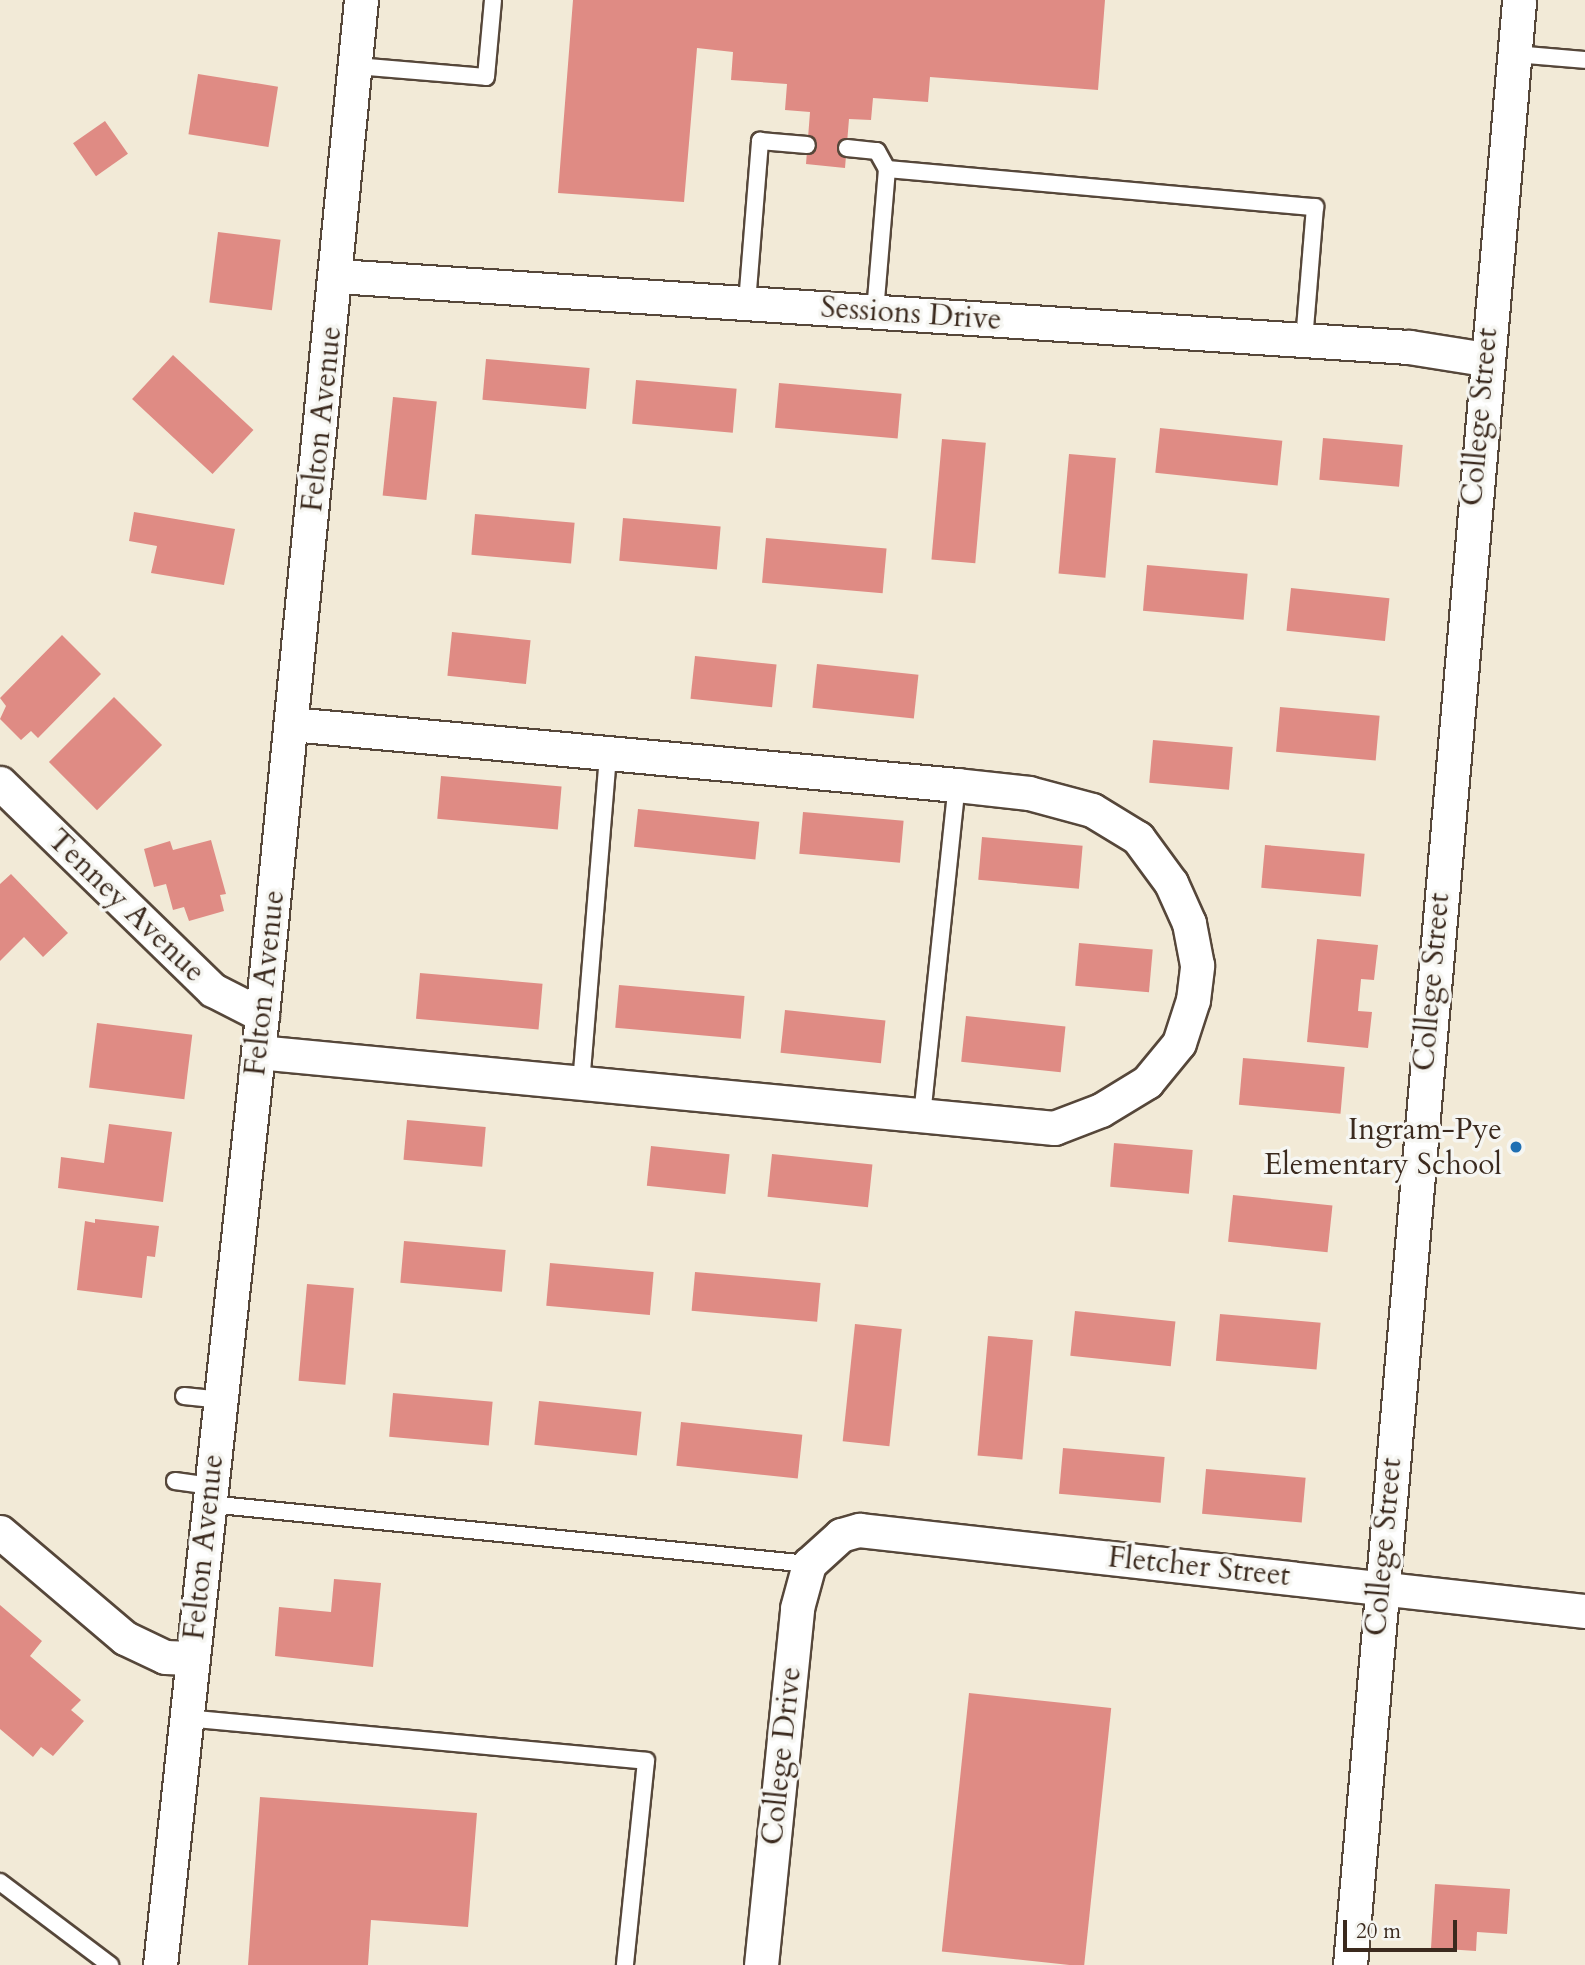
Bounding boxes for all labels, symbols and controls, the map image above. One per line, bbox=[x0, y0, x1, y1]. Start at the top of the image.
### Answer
street label: Sessions Drive bbox=[819, 290, 1003, 338]
street label: Felton Avenue bbox=[294, 324, 350, 514]
street label: College Street bbox=[1454, 326, 1506, 508]
street label: Tenney Avenue bbox=[40, 822, 212, 990]
street label: Felton Avenue bbox=[237, 888, 293, 1078]
street label: College Street bbox=[1406, 891, 1458, 1073]
place label: Ingram-Pye Elementary School bbox=[1264, 1112, 1502, 1182]
marker: Ingram-Pye Elementary School bbox=[1508, 1139, 1524, 1155]
street label: Felton Avenue bbox=[176, 1452, 232, 1642]
street label: College Street bbox=[1358, 1456, 1410, 1638]
street label: Fletcher Street bbox=[1106, 1540, 1292, 1594]
street label: College Drive bbox=[755, 1665, 809, 1847]
scale bar bbox=[1347, 1906, 1461, 1950]
text: 20 m bbox=[1356, 1917, 1401, 1946]

